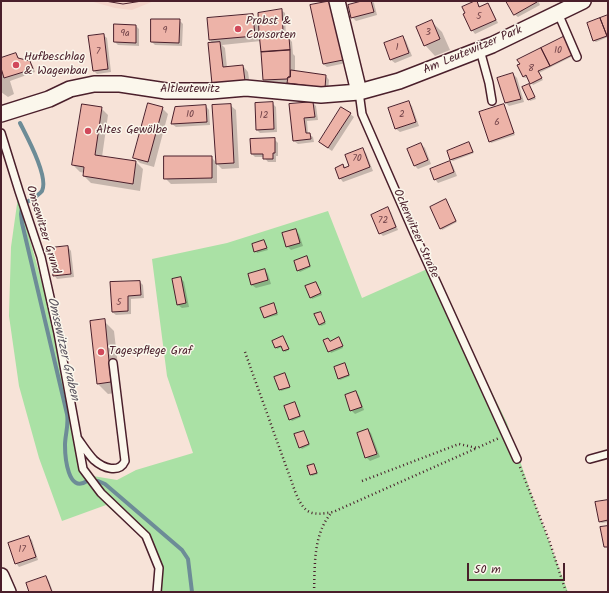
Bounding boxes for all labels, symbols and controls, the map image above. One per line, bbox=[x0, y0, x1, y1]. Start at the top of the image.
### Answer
house number: 5 bbox=[476, 11, 482, 23]
place label: Probst & Consorten bbox=[246, 15, 296, 43]
marker: Probst & Consorten bbox=[233, 24, 243, 34]
street label: Am Leutewitzer Park bbox=[421, 24, 525, 78]
house number: 9 bbox=[163, 25, 167, 37]
house number: 3 bbox=[425, 27, 431, 39]
house number: 9a bbox=[120, 28, 130, 40]
house number: 1 bbox=[395, 42, 399, 54]
house number: 10 bbox=[554, 45, 562, 57]
house number: 7 bbox=[96, 46, 100, 58]
place label: Hufbeschlag & Wagenbau bbox=[24, 51, 87, 79]
marker: Hufbeschlag & Wagenbau bbox=[11, 60, 21, 70]
house number: 8 bbox=[528, 63, 534, 75]
street label: Altleutewitz bbox=[160, 83, 220, 97]
house number: 10 bbox=[186, 109, 194, 121]
house number: 2 bbox=[399, 109, 405, 121]
house number: 12 bbox=[260, 110, 268, 122]
house number: 6 bbox=[494, 117, 500, 129]
place label: Altes Gewölbe bbox=[96, 124, 167, 138]
marker: Altes Gewölbe bbox=[83, 126, 93, 136]
house number: 70 bbox=[352, 153, 362, 165]
street label: Omsewitzer Grund bbox=[22, 184, 62, 276]
street label: Ockerwitzer Straße bbox=[389, 187, 441, 281]
house number: 72 bbox=[378, 215, 388, 227]
water label: Omsewitzer Graben bbox=[43, 296, 81, 402]
house number: 5 bbox=[116, 297, 122, 309]
place label: Tagespflege Graf bbox=[109, 345, 192, 359]
marker: Tagespflege Graf bbox=[96, 347, 106, 357]
house number: 17 bbox=[18, 544, 26, 556]
scale bar bbox=[469, 555, 567, 581]
text: 50 m bbox=[474, 560, 501, 579]

